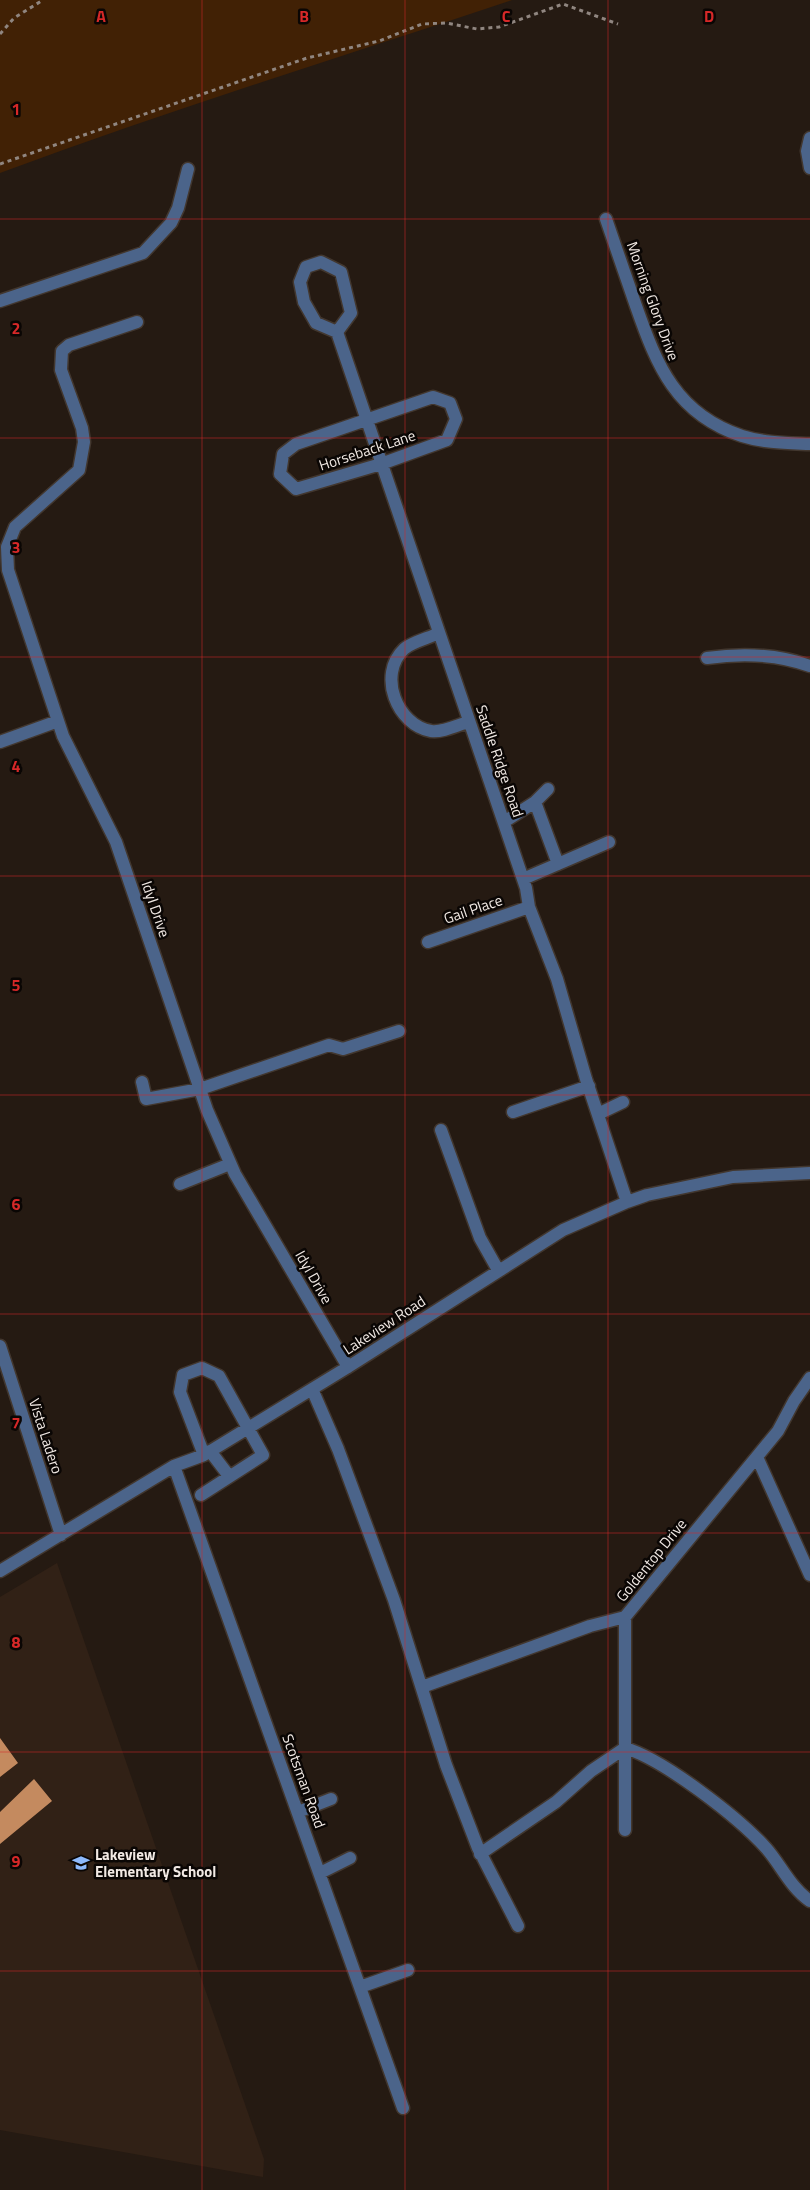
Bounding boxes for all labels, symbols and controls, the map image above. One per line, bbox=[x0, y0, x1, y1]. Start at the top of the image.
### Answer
text: A bbox=[96, 4, 106, 28]
text: B bbox=[299, 4, 309, 28]
text: C bbox=[502, 4, 511, 28]
text: D bbox=[704, 4, 714, 28]
text: 1 bbox=[12, 97, 20, 121]
street label: Morning Glory Drive bbox=[621, 238, 685, 364]
text: 2 bbox=[12, 316, 20, 340]
street label: Horseback Lane bbox=[316, 424, 418, 476]
text: 3 bbox=[12, 535, 20, 559]
street label: Saddle Ridge Road bbox=[470, 702, 530, 820]
text: 4 bbox=[12, 754, 21, 778]
street label: Idyl Drive bbox=[136, 878, 176, 940]
street label: Gail Place bbox=[441, 888, 505, 930]
text: 5 bbox=[12, 973, 21, 997]
text: 6 bbox=[12, 1192, 21, 1216]
street label: Idyl Drive bbox=[289, 1246, 339, 1308]
street label: Lakeview Road bbox=[338, 1290, 430, 1360]
street label: Vista Ladero bbox=[23, 1395, 69, 1477]
text: 7 bbox=[12, 1411, 20, 1435]
street label: Goldentop Drive bbox=[610, 1513, 692, 1607]
text: 8 bbox=[12, 1630, 21, 1654]
street label: Scotsman Road bbox=[276, 1731, 332, 1831]
place label: Lakeview Elementary School bbox=[95, 1843, 216, 1883]
text: 9 bbox=[12, 1849, 21, 1873]
school or university icon: Lakeview Elementary School bbox=[71, 1853, 91, 1873]

